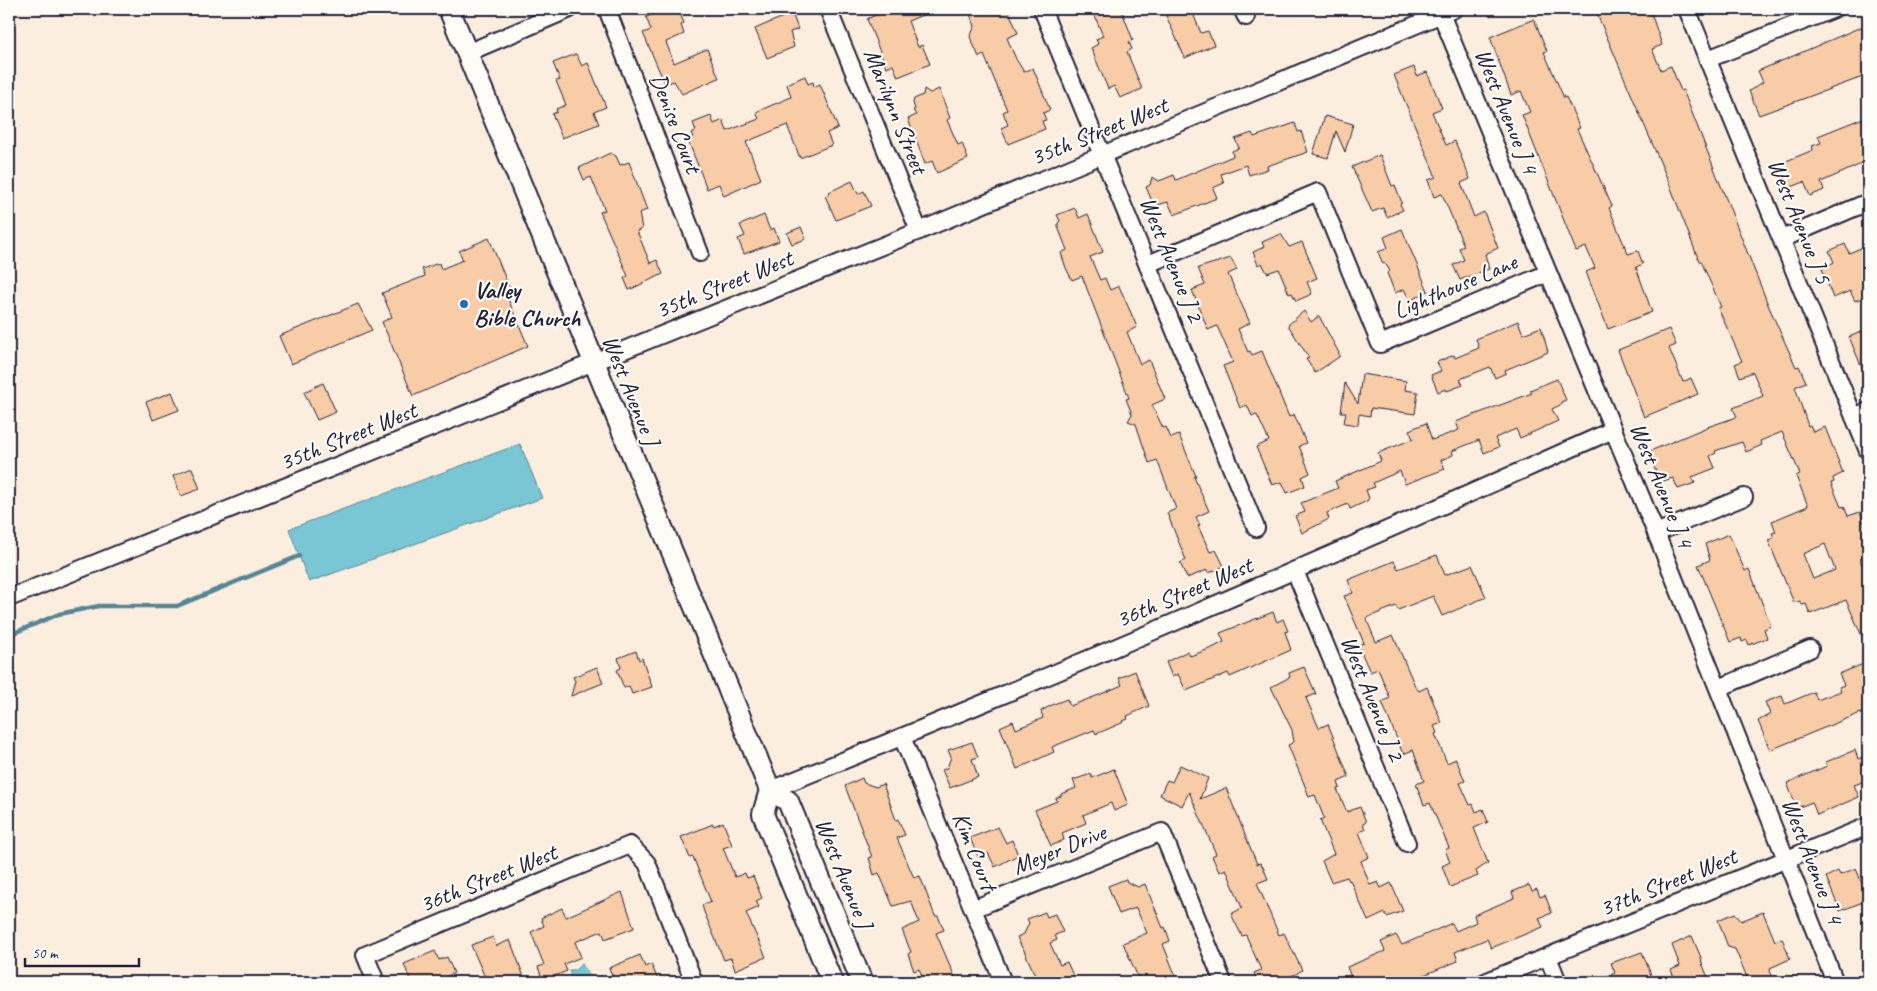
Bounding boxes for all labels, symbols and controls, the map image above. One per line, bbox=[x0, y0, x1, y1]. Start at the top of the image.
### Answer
street label: Marilynn Street bbox=[857, 44, 935, 180]
street label: West Avenue J 4 bbox=[1468, 44, 1547, 180]
street label: Denise Court bbox=[643, 69, 709, 179]
street label: 35th Street West bbox=[1026, 89, 1174, 172]
street label: West Avenue J 5 bbox=[1761, 154, 1839, 289]
street label: West Avenue J 2 bbox=[1133, 192, 1212, 328]
street label: 35th Street West bbox=[651, 242, 799, 325]
street label: Lighthouse Lane bbox=[1389, 246, 1523, 325]
place label: Valley Bible Church bbox=[474, 275, 581, 333]
marker: Valley Bible Church bbox=[458, 298, 470, 310]
street label: West Avenue J bbox=[595, 331, 668, 453]
street label: 35th Street West bbox=[275, 394, 423, 477]
street label: West Avenue J 4 bbox=[1623, 418, 1702, 554]
street label: 36th Street West bbox=[1111, 549, 1259, 634]
street label: West Avenue J 2 bbox=[1334, 631, 1413, 767]
street label: West Avenue J 4 bbox=[1775, 794, 1851, 930]
street label: Kim Court bbox=[946, 808, 1005, 897]
street label: West Avenue J bbox=[808, 814, 881, 936]
street label: Meyer Drive bbox=[1008, 816, 1112, 881]
street label: 36th Street West bbox=[415, 836, 563, 919]
street label: 37th Street West bbox=[1595, 840, 1743, 923]
scale bar bbox=[25, 936, 139, 968]
text: 50 m bbox=[32, 944, 59, 963]

